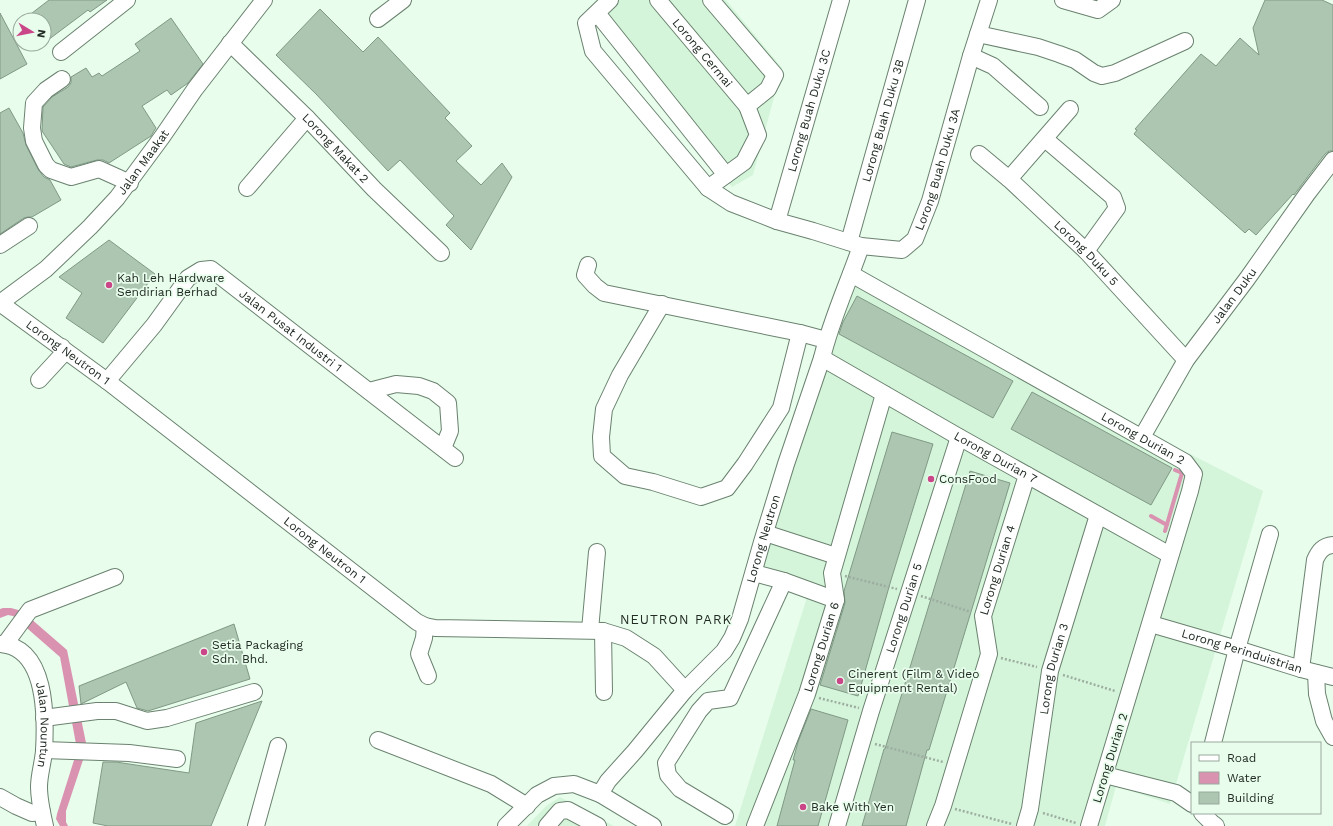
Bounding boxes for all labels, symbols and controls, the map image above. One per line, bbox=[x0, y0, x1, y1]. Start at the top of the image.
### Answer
north arrow bbox=[12, 12, 52, 52]
street label: Lorong Cermai bbox=[669, 16, 735, 90]
text: N bbox=[34, 29, 48, 39]
street label: Lorong Buah Duku 3C bbox=[785, 47, 833, 174]
street label: Lorong Buah Duku 3B bbox=[859, 58, 907, 184]
street label: Lorong Buah Duku 3A bbox=[912, 107, 963, 232]
street label: Lorong Makat 2 bbox=[299, 110, 372, 186]
street label: Jalan Maakat bbox=[115, 127, 172, 198]
street label: Lorong Duku 5 bbox=[1051, 218, 1121, 288]
street label: Jalan Duku bbox=[1209, 265, 1259, 326]
place label: Kah Leh Hardware Sendirian Berhad bbox=[117, 271, 225, 299]
marker: Kah Leh Hardware Sendirian Berhad bbox=[104, 280, 114, 290]
street label: Jalan Pusat Industri 1 bbox=[236, 286, 345, 375]
street label: Lorong Neutron 1 bbox=[23, 317, 112, 388]
street label: Lorong Durian 2 bbox=[1099, 409, 1187, 467]
street label: Lorong Durian 7 bbox=[952, 429, 1040, 486]
place label: ConsFood bbox=[939, 472, 997, 486]
marker: ConsFood bbox=[926, 474, 936, 484]
street label: Lorong Neutron bbox=[744, 493, 783, 585]
street label: Lorong Neutron 1 bbox=[281, 514, 368, 586]
street label: Lorong Durian 4 bbox=[977, 523, 1018, 617]
street label: Lorong Durian 5 bbox=[883, 561, 925, 655]
street label: Lorong Durian 6 bbox=[801, 600, 842, 694]
district label: NEUTRON PARK bbox=[620, 612, 732, 627]
street label: Lorong Durian 3 bbox=[1037, 622, 1071, 715]
street label: Lorong Perinduistrian bbox=[1180, 626, 1304, 676]
place label: Setia Packaging Sdn. Bhd. bbox=[212, 638, 304, 666]
marker: Setia Packaging Sdn. Bhd. bbox=[199, 647, 209, 657]
place label: Cinerent (Film & Video Equipment Rental) bbox=[848, 667, 979, 695]
marker: Cinerent (Film & Video Equipment Rental) bbox=[835, 676, 845, 686]
street label: Jalan Nountun bbox=[33, 680, 52, 769]
street label: Lorong Durian 2 bbox=[1090, 711, 1130, 805]
legend bbox=[1191, 742, 1321, 814]
text: Road bbox=[1227, 751, 1256, 765]
text: Water bbox=[1227, 771, 1262, 785]
text: Building bbox=[1227, 791, 1274, 805]
place label: Bake With Yen bbox=[811, 800, 894, 814]
marker: Bake With Yen bbox=[798, 802, 808, 812]

